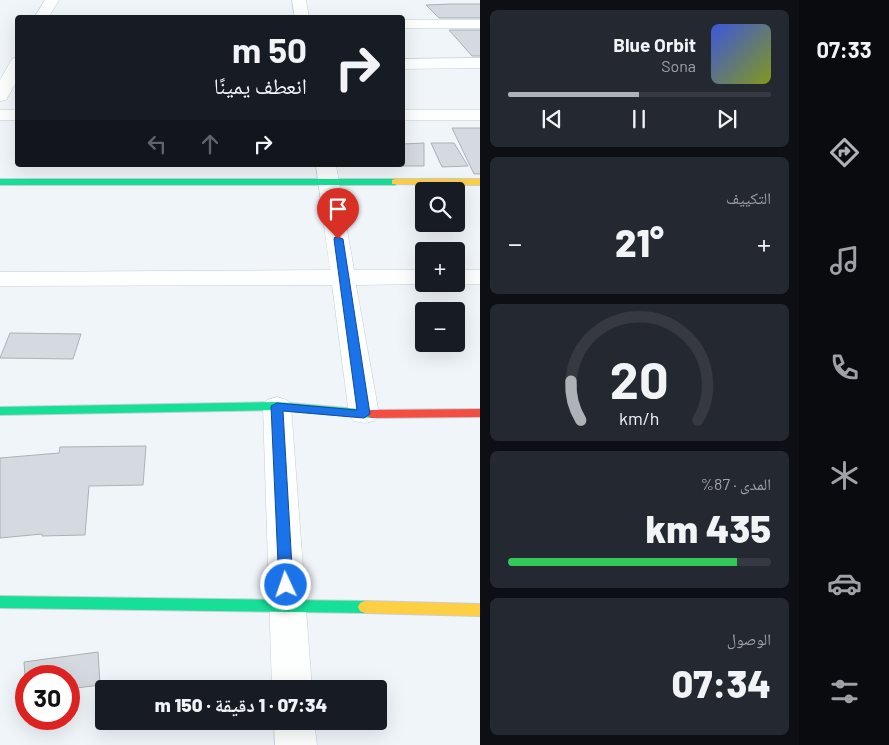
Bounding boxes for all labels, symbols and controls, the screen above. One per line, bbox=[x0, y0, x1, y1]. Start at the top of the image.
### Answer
text: 50 m bbox=[232, 28, 307, 70]
text: Blue Orbit bbox=[613, 33, 696, 56]
icon: right bbox=[325, 35, 390, 100]
text: 07:33 bbox=[816, 36, 872, 62]
text: Sona bbox=[661, 56, 696, 75]
text: انعطف يمينًا bbox=[214, 72, 307, 98]
icon: previous bbox=[538, 105, 566, 133]
icon: pause bbox=[625, 105, 653, 133]
icon: next bbox=[713, 105, 741, 133]
icon: left bbox=[143, 130, 171, 158]
icon: ahead bbox=[196, 130, 224, 158]
icon: right bbox=[249, 130, 277, 158]
icon: directions bbox=[827, 135, 862, 170]
map controls bbox=[415, 182, 465, 352]
button: search bbox=[415, 182, 465, 232]
pin bbox=[317, 188, 359, 239]
text: التكييف bbox=[726, 188, 771, 207]
icon: arrive bbox=[324, 195, 352, 223]
text: 21° bbox=[615, 219, 664, 265]
text: − bbox=[508, 226, 522, 260]
text: + bbox=[757, 226, 771, 260]
button: + bbox=[415, 242, 465, 292]
icon: music bbox=[827, 243, 862, 278]
button: − bbox=[415, 302, 465, 352]
text: 20 bbox=[610, 347, 669, 409]
icon: phone bbox=[827, 350, 862, 385]
text: km/h bbox=[619, 407, 660, 429]
icon: climate bbox=[827, 458, 862, 493]
text: المدى · 87% bbox=[700, 474, 771, 493]
text: 435 km bbox=[645, 505, 771, 551]
position arrow bbox=[259, 558, 311, 610]
icon: car bbox=[827, 566, 862, 601]
text: الوصول bbox=[727, 629, 771, 648]
text: 07:34 bbox=[671, 660, 771, 706]
speed limit sign: 30 bbox=[15, 665, 80, 730]
icon: filters bbox=[827, 674, 862, 709]
text: 07:34 · 1 دقيقة · 150 m bbox=[155, 693, 327, 716]

